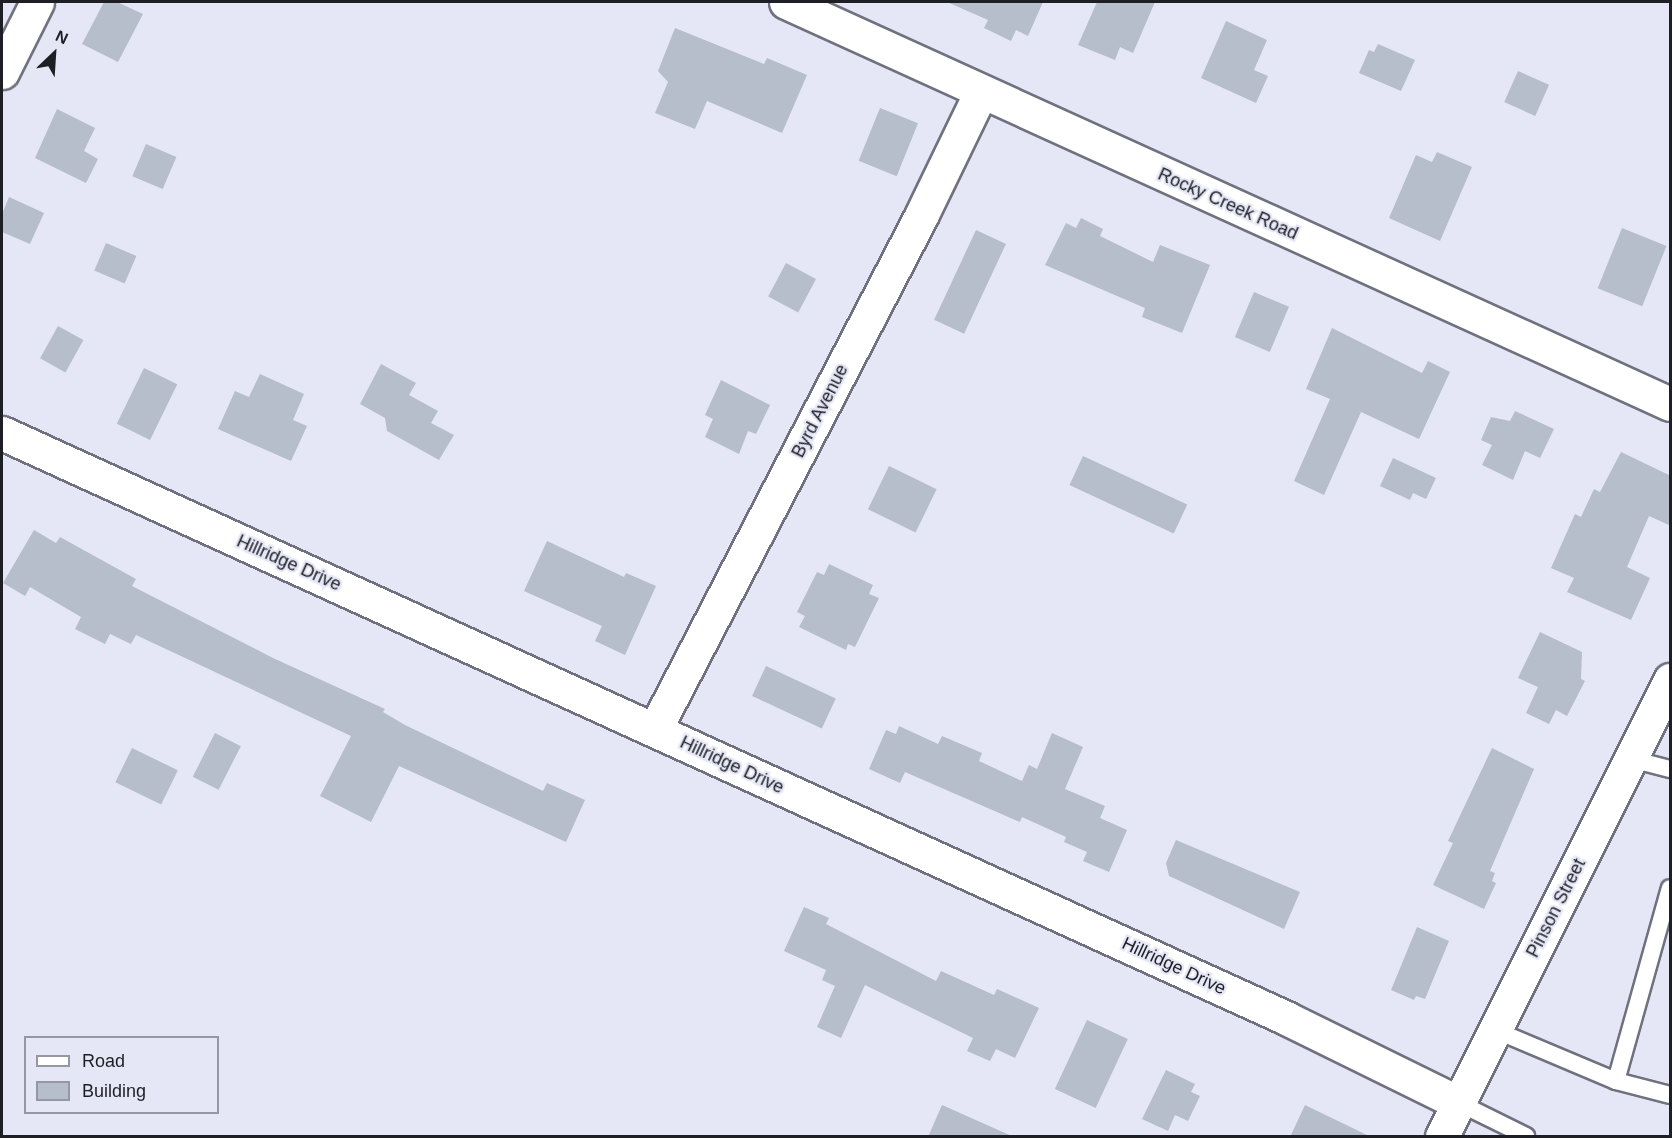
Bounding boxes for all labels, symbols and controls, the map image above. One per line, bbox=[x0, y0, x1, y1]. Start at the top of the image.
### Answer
north arrow bbox=[24, 24, 84, 84]
text: N bbox=[53, 27, 71, 47]
street label: Rocky Creek Road bbox=[1155, 163, 1301, 245]
street label: Byrd Avenue bbox=[787, 360, 853, 462]
street label: Hillridge Drive bbox=[233, 530, 345, 596]
street label: Hillridge Drive bbox=[677, 732, 787, 798]
street label: Pinson Street bbox=[1522, 855, 1590, 961]
street label: Hillridge Drive bbox=[1119, 933, 1229, 999]
legend bbox=[24, 1036, 219, 1114]
text: Road bbox=[82, 1051, 125, 1071]
text: Building bbox=[82, 1081, 146, 1101]

